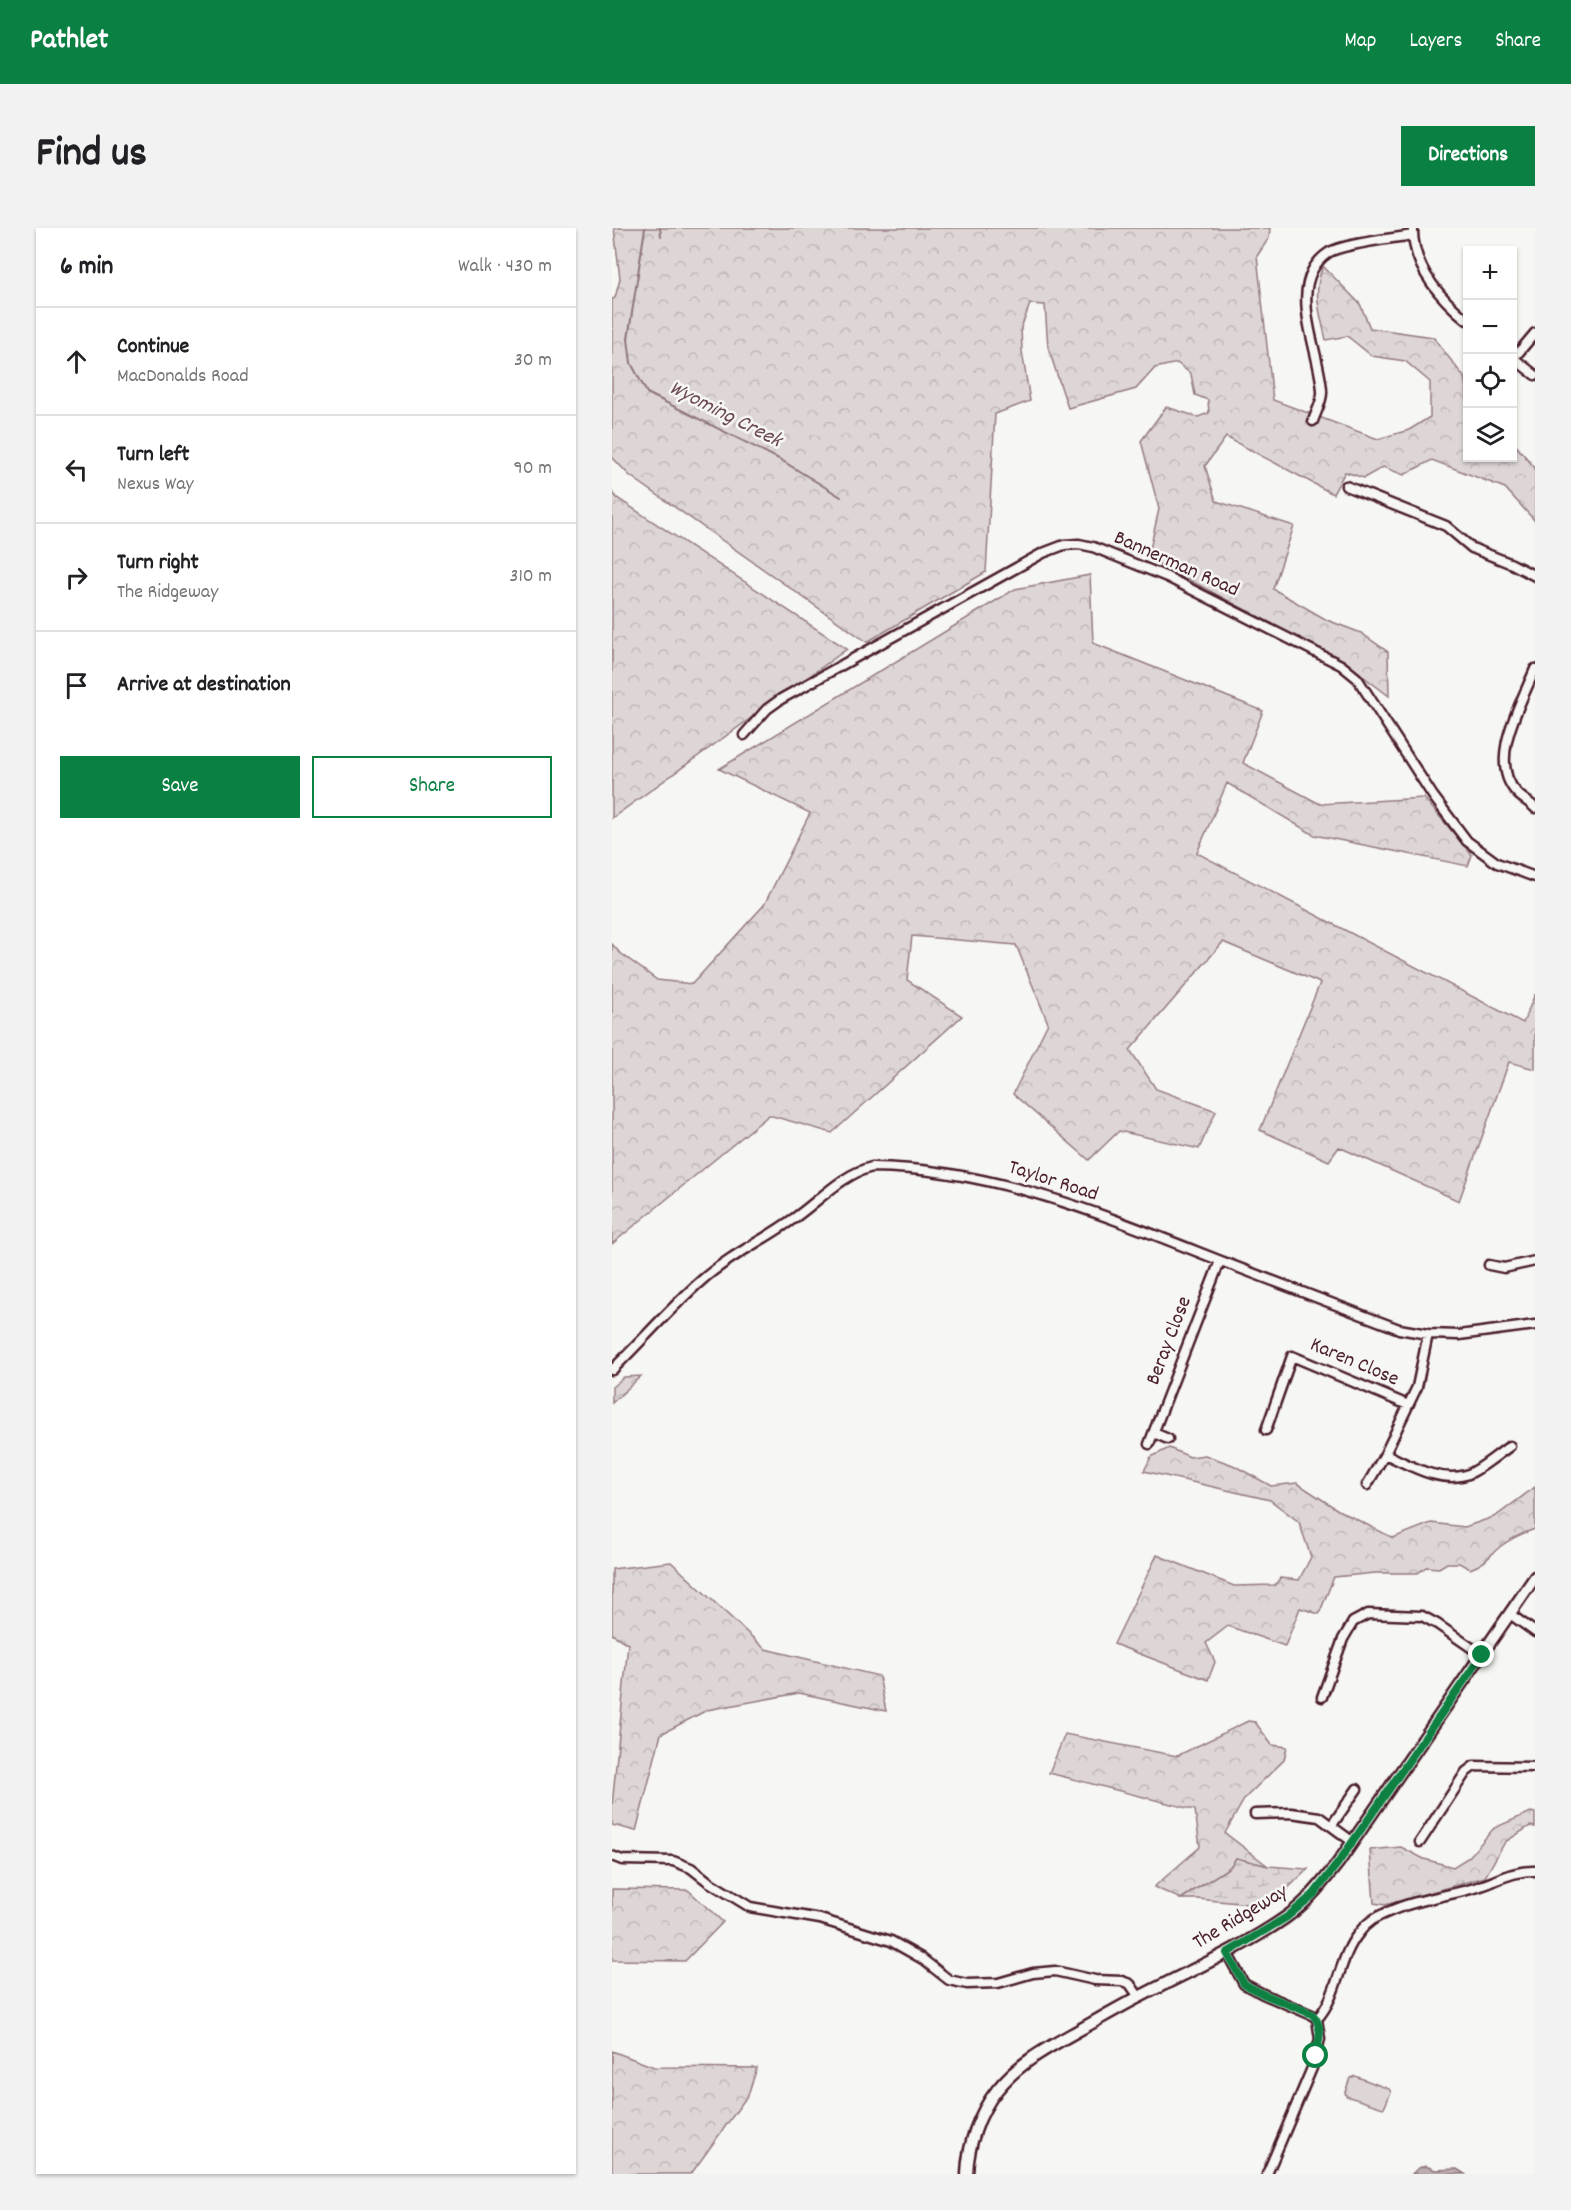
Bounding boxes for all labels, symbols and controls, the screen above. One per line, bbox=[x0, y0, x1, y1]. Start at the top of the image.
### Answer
text: Pathlet bbox=[30, 22, 108, 62]
text: Map bbox=[1345, 27, 1376, 57]
text: Layers bbox=[1409, 27, 1462, 57]
text: Share bbox=[1495, 27, 1541, 57]
text: Find us bbox=[36, 126, 147, 186]
button: Directions bbox=[1401, 126, 1535, 186]
map controls bbox=[1463, 246, 1517, 462]
button: + bbox=[1463, 246, 1517, 300]
text: 6 min bbox=[60, 249, 113, 286]
text: Walk · 430 m bbox=[458, 253, 552, 281]
button: − bbox=[1463, 300, 1517, 354]
text: Continue bbox=[117, 332, 189, 363]
icon: ahead bbox=[60, 345, 93, 378]
text: 30 m bbox=[514, 347, 552, 375]
button: locate bbox=[1463, 354, 1517, 408]
text: MacDonalds Road bbox=[117, 363, 249, 391]
water label: Wyoming Creek bbox=[663, 373, 788, 458]
button: layers bbox=[1463, 408, 1517, 462]
text: Turn left bbox=[117, 440, 189, 471]
icon: left bbox=[60, 453, 93, 486]
text: 90 m bbox=[514, 455, 552, 483]
text: Nexus Way bbox=[117, 471, 194, 499]
street label: Bannerman Road bbox=[1109, 524, 1243, 606]
text: Turn right bbox=[117, 548, 199, 579]
icon: right bbox=[60, 561, 93, 594]
text: 310 m bbox=[510, 563, 552, 591]
text: The Ridgeway bbox=[117, 579, 218, 607]
icon: arrive bbox=[60, 669, 93, 702]
text: Arrive at destination bbox=[117, 670, 291, 701]
button: Save bbox=[60, 756, 300, 818]
button: Share bbox=[312, 756, 552, 818]
street label: Taylor Road bbox=[1004, 1153, 1102, 1211]
street label: Beray Close bbox=[1139, 1292, 1201, 1390]
street label: Karen Close bbox=[1305, 1331, 1403, 1395]
route end bbox=[1468, 1641, 1494, 1667]
street label: The Ridgeway bbox=[1188, 1878, 1295, 1958]
route start bbox=[1302, 2042, 1328, 2068]

